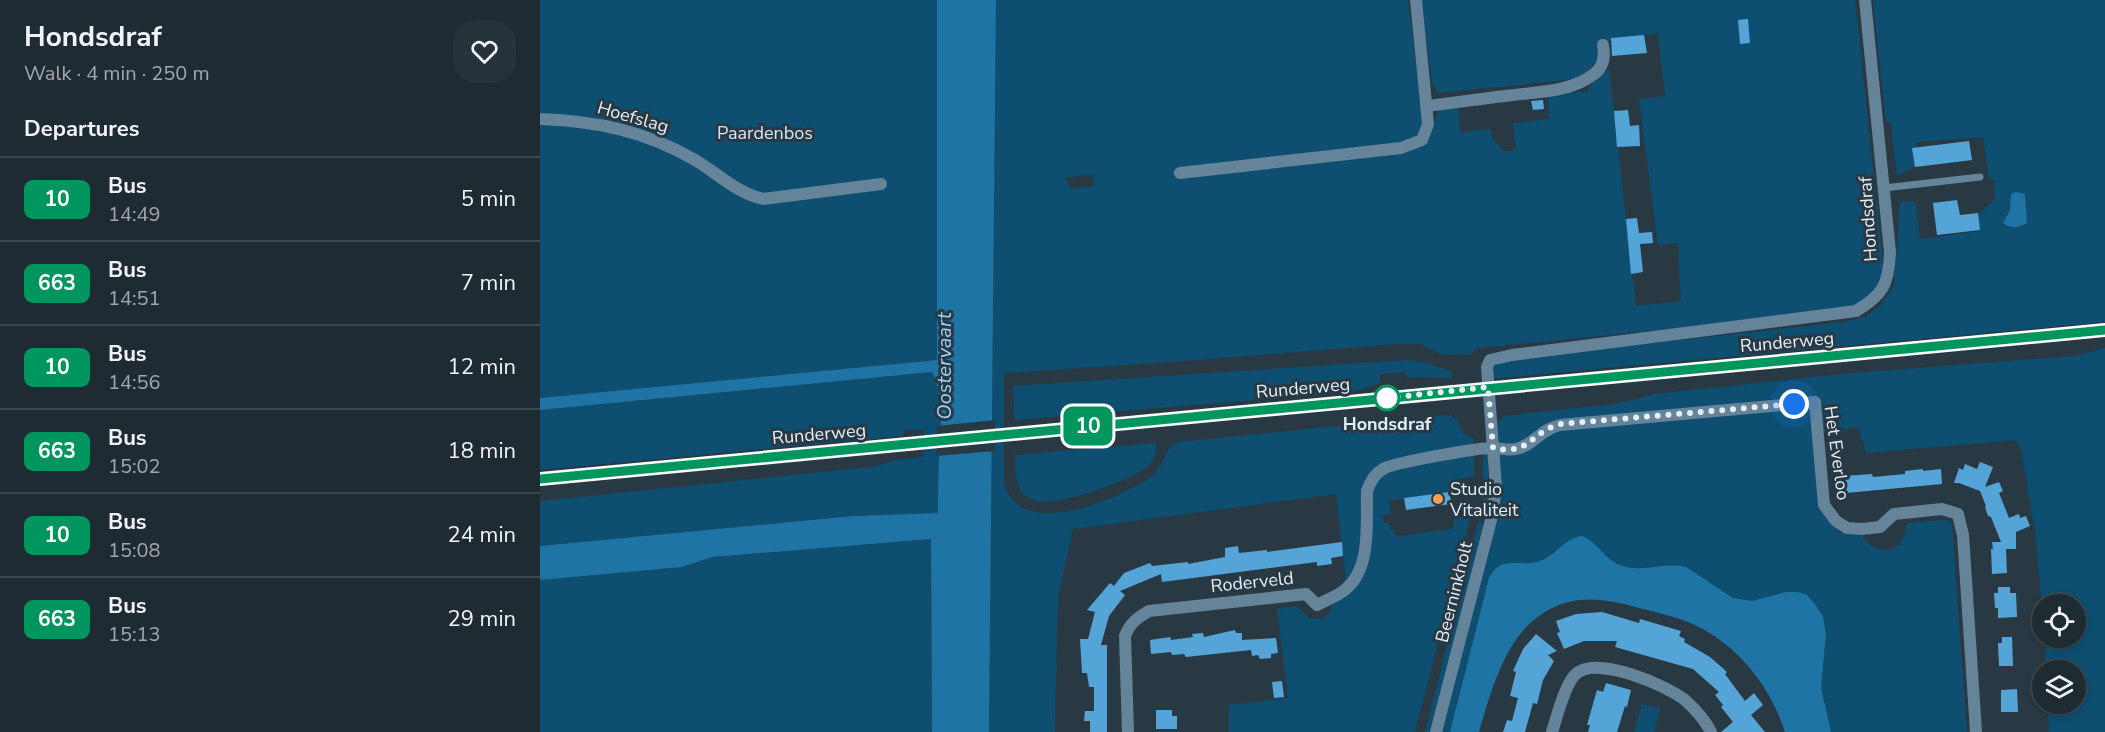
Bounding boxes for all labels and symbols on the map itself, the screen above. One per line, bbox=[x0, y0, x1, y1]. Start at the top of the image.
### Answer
street label: Hoefslag bbox=[594, 95, 672, 139]
park label: Paardenbos bbox=[717, 121, 813, 145]
street label: Hondsdraf bbox=[1853, 175, 1883, 262]
water label: Oostervaart bbox=[931, 311, 958, 420]
street label: Runderweg bbox=[1739, 326, 1835, 358]
street label: Runderweg bbox=[1255, 372, 1351, 404]
marker: Hondsdraf bbox=[1374, 385, 1400, 411]
your location bbox=[1779, 389, 1809, 419]
street label: Het Everloo bbox=[1819, 404, 1855, 502]
line badge: 10 bbox=[1061, 406, 1115, 446]
place label: Hondsdraf bbox=[1343, 412, 1432, 436]
street label: Runderweg bbox=[771, 418, 867, 450]
place label: Studio Vitaliteit bbox=[1449, 477, 1519, 522]
marker: Studio Vitaliteit bbox=[1431, 492, 1445, 506]
street label: Beerninkholt bbox=[1430, 538, 1478, 645]
street label: Roderveld bbox=[1209, 566, 1295, 598]

